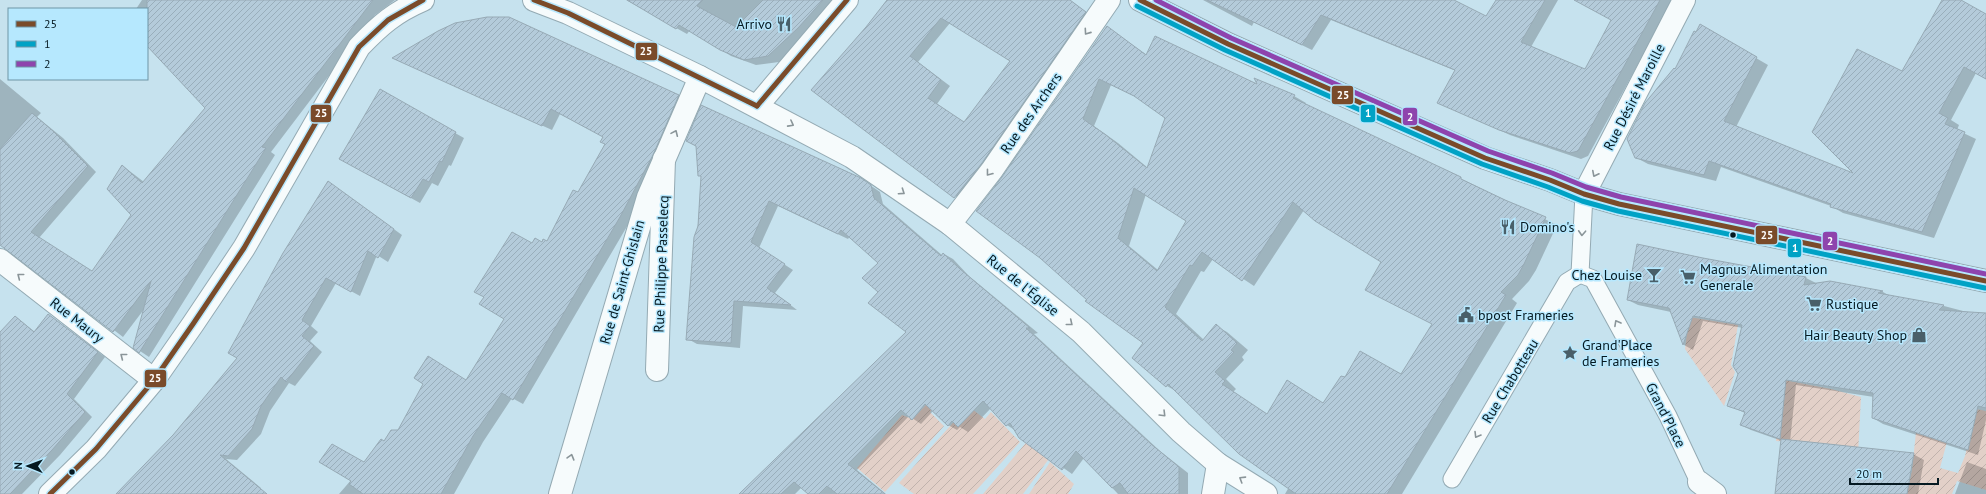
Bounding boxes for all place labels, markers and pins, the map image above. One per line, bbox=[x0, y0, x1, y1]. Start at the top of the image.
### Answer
place label: Arrivo bbox=[736, 15, 772, 33]
restaurant icon: Arrivo bbox=[775, 15, 793, 33]
restaurant icon: Domino's bbox=[1499, 218, 1517, 236]
place label: Domino's bbox=[1520, 218, 1574, 236]
unlabelled marker bbox=[1728, 230, 1738, 240]
place label: Magnus Alimentation Generale bbox=[1700, 260, 1827, 294]
place label: Chez Louise bbox=[1572, 266, 1642, 284]
bar icon: Chez Louise bbox=[1645, 266, 1663, 284]
supermarket icon: Magnus Alimentation Generale bbox=[1679, 268, 1697, 286]
supermarket icon: Rustique bbox=[1805, 295, 1823, 313]
place label: Rustique bbox=[1826, 295, 1878, 313]
public building icon: bpost Frameries bbox=[1457, 306, 1475, 324]
place label: bpost Frameries bbox=[1478, 306, 1574, 324]
place label: Hair Beauty Shop bbox=[1804, 326, 1907, 344]
shop icon: Hair Beauty Shop bbox=[1910, 326, 1928, 344]
place label: Grand'Place de Frameries bbox=[1582, 336, 1659, 370]
place icon: Grand'Place de Frameries bbox=[1561, 344, 1579, 362]
unlabelled marker bbox=[67, 467, 77, 477]

